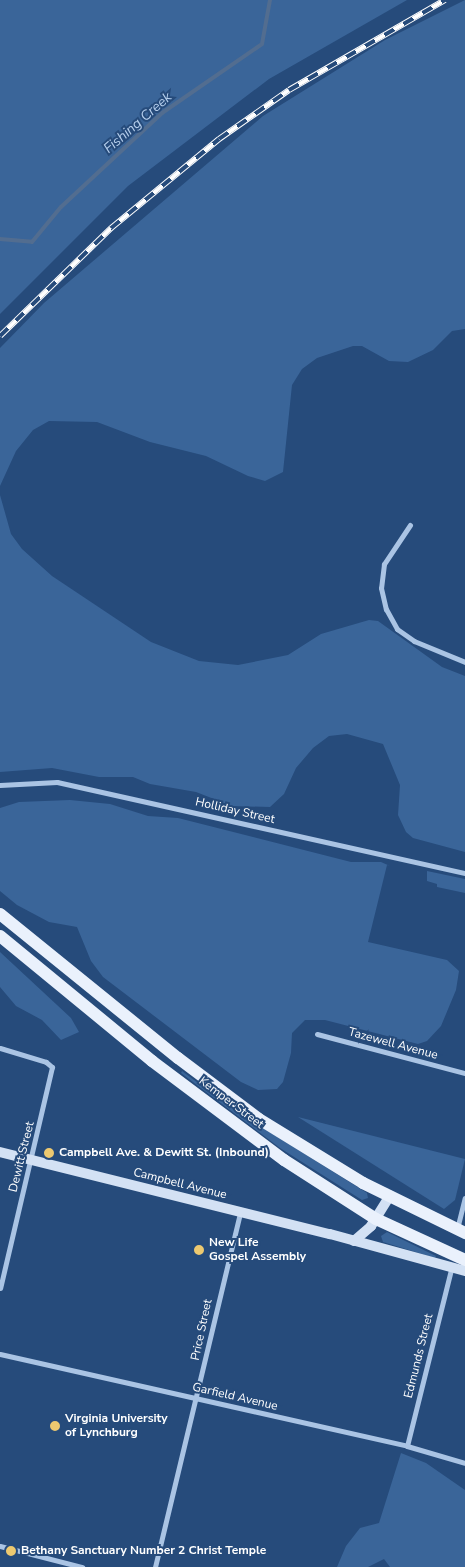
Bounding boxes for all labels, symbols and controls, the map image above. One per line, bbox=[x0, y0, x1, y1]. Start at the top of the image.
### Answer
water label: Fishing Creek bbox=[100, 89, 176, 157]
street label: Holliday Street bbox=[194, 795, 276, 827]
street label: Tazewell Avenue bbox=[347, 1025, 439, 1063]
street label: Kemper Street bbox=[196, 1074, 266, 1132]
street label: Dewitt Street bbox=[6, 1120, 38, 1194]
place label: Campbell Ave. & Dewitt St. (Inbound) bbox=[59, 1146, 269, 1160]
marker: Campbell Ave. & Dewitt St. (Inbound) bbox=[43, 1147, 55, 1159]
street label: Campbell Avenue bbox=[132, 1165, 228, 1203]
place label: New Life Gospel Assembly bbox=[209, 1236, 306, 1264]
marker: New Life Gospel Assembly bbox=[193, 1244, 205, 1256]
street label: Price Street bbox=[188, 1298, 216, 1362]
street label: Edmunds Street bbox=[402, 1312, 436, 1400]
street label: Garfield Avenue bbox=[191, 1380, 279, 1414]
place label: Virginia University of Lynchburg bbox=[65, 1412, 168, 1440]
marker: Virginia University of Lynchburg bbox=[49, 1420, 61, 1432]
place label: Bethany Sanctuary Number 2 Christ Temple bbox=[21, 1544, 266, 1558]
marker: Bethany Sanctuary Number 2 Christ Temple bbox=[5, 1545, 17, 1557]

